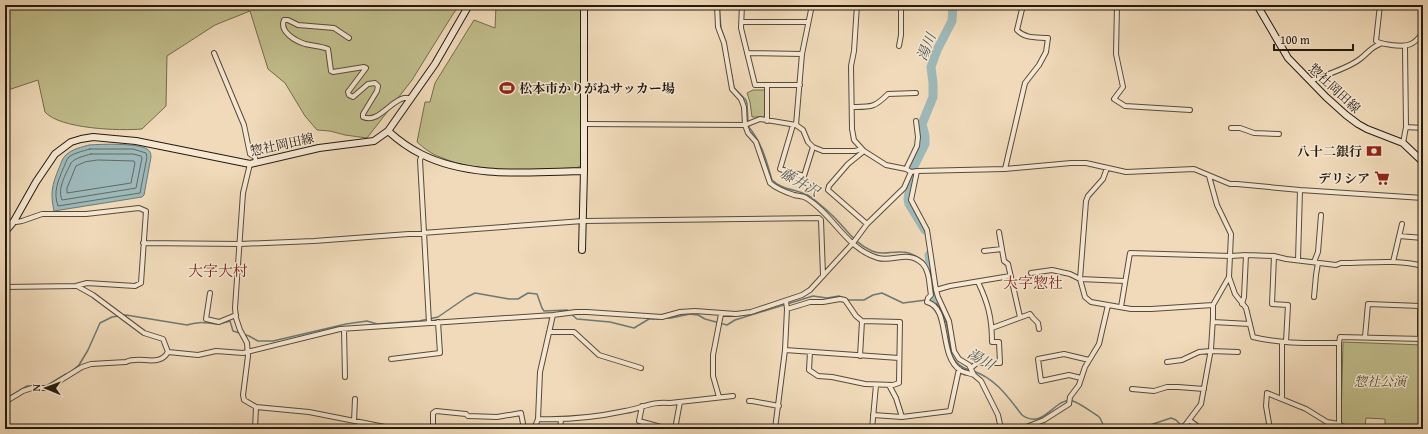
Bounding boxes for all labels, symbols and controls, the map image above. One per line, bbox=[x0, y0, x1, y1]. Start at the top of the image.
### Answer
scale bar bbox=[1274, 26, 1353, 52]
water label: 湯川 bbox=[911, 28, 941, 64]
text: 100 m bbox=[1280, 31, 1310, 48]
street label: 惣社岡田線 bbox=[1304, 59, 1365, 117]
sports icon: 松本市かりがねサッカー場 bbox=[498, 79, 516, 97]
place label: 松本市かりがねサッカー場 bbox=[519, 79, 675, 98]
street label: 惣社岡田線 bbox=[248, 128, 316, 161]
place label: 八十二銀行 bbox=[1297, 142, 1362, 161]
bank icon: 八十二銀行 bbox=[1365, 142, 1383, 160]
water label: 藤井沢 bbox=[777, 163, 825, 202]
place label: デリシア bbox=[1318, 169, 1370, 188]
supermarket icon: デリシア bbox=[1373, 169, 1391, 187]
district label: 大字大村 bbox=[188, 260, 248, 281]
district label: 大字惣社 bbox=[1003, 272, 1063, 293]
water label: 湯川 bbox=[964, 343, 1000, 376]
north arrow bbox=[26, 368, 66, 408]
park label: 惣社公演 bbox=[1354, 372, 1408, 391]
text: N bbox=[28, 383, 44, 392]

